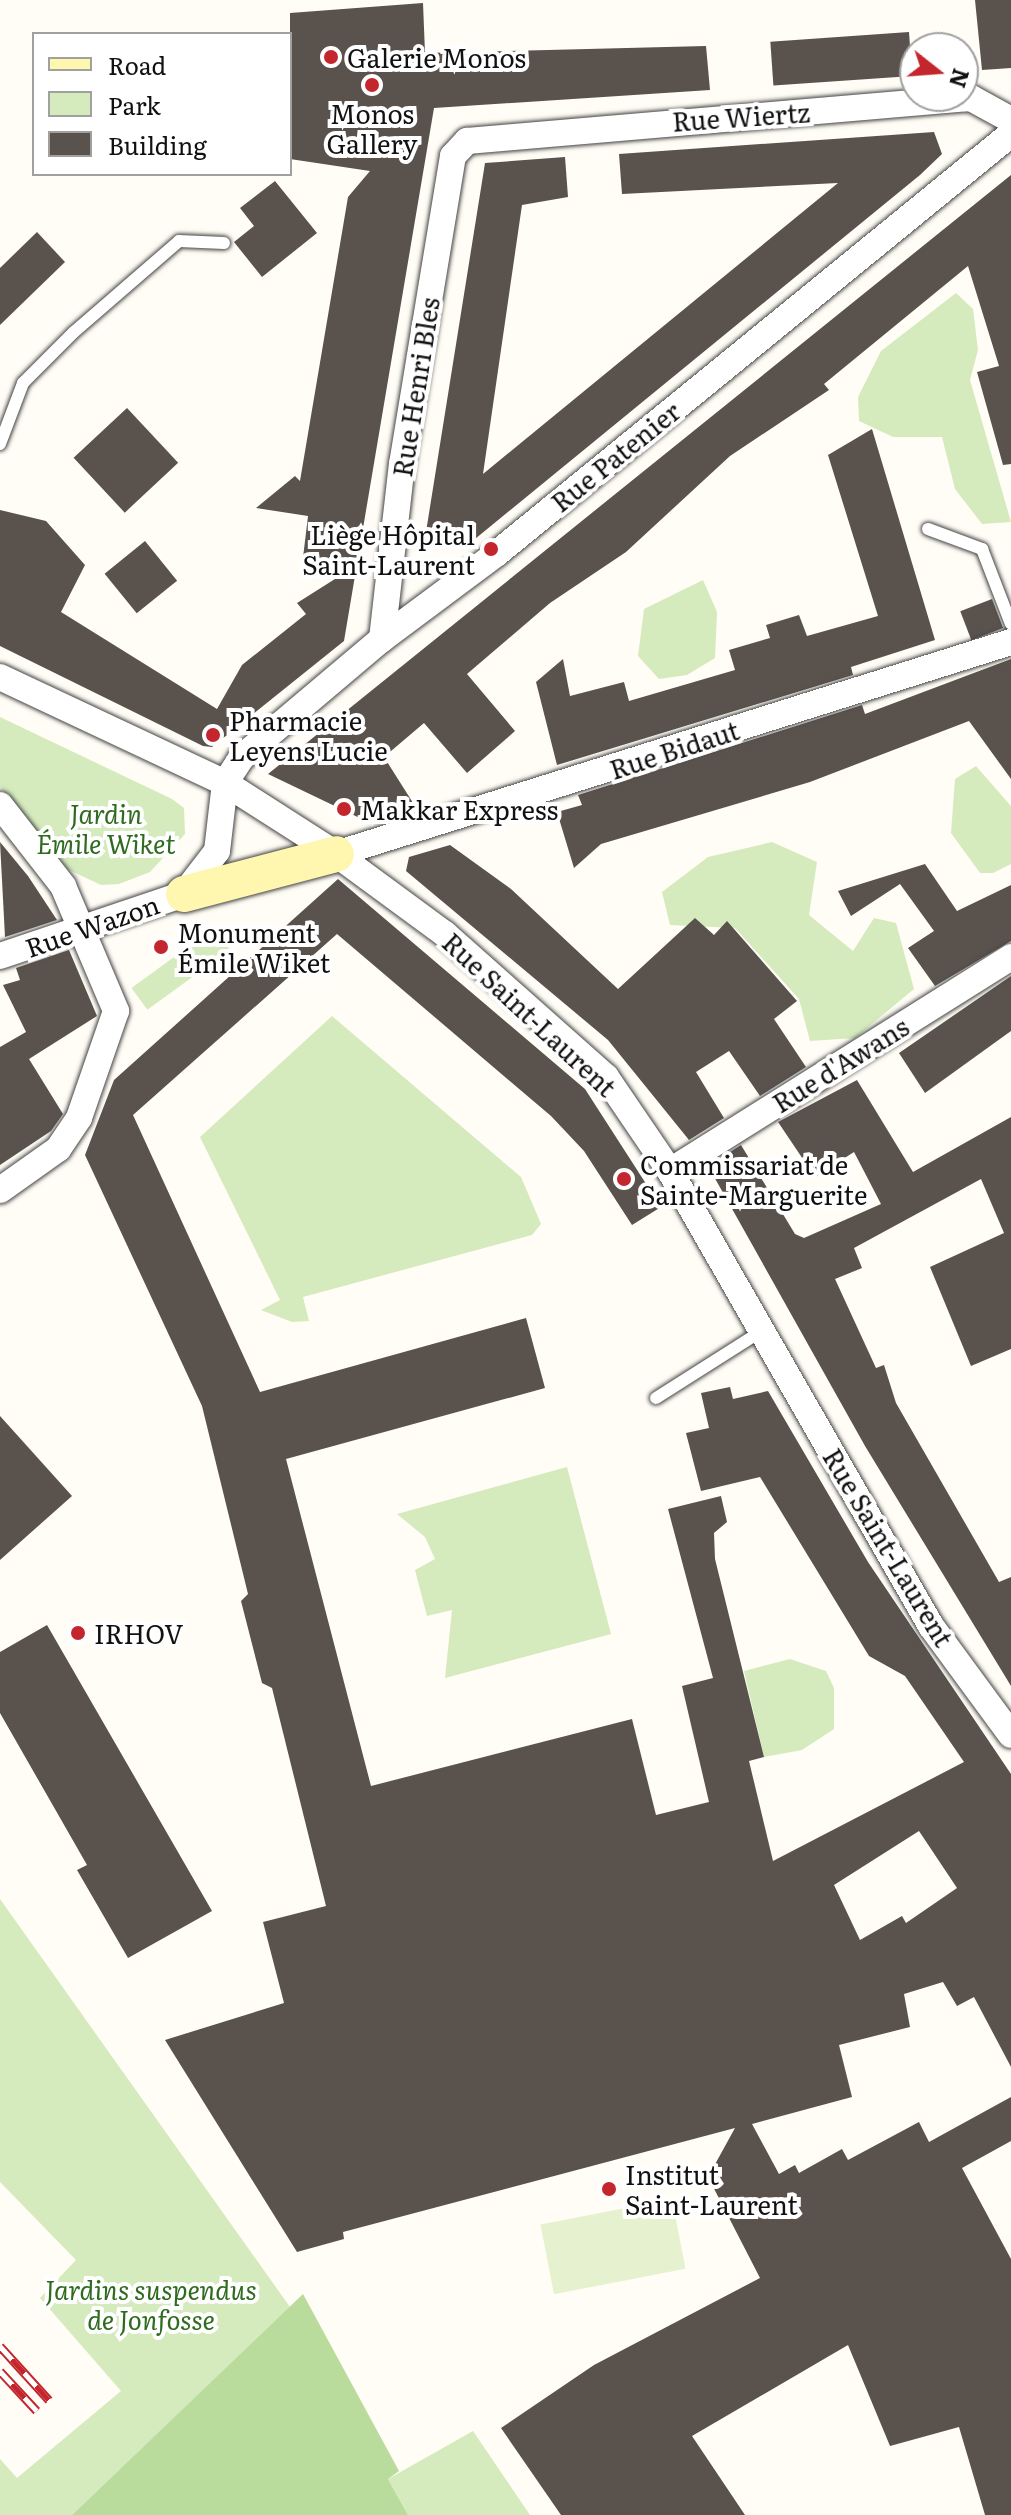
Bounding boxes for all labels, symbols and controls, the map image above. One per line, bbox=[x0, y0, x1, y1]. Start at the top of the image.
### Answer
legend bbox=[32, 32, 292, 176]
north arrow bbox=[899, 32, 979, 112]
place label: Galerie Monos bbox=[347, 41, 526, 73]
text: Road bbox=[108, 47, 166, 82]
marker: Galerie Monos bbox=[322, 48, 340, 66]
text: N bbox=[942, 65, 979, 92]
marker: Monos Gallery bbox=[363, 76, 381, 94]
text: Park bbox=[108, 87, 161, 122]
street label: Rue Wiertz bbox=[671, 96, 811, 136]
place label: Monos Gallery bbox=[326, 97, 418, 158]
text: Building bbox=[108, 127, 207, 162]
street label: Rue Henri Bles bbox=[385, 295, 445, 479]
street label: Rue Patenier bbox=[544, 395, 686, 517]
place label: Liège Hôpital Saint-Laurent bbox=[302, 518, 475, 580]
marker: Liège Hôpital Saint-Laurent bbox=[482, 540, 500, 558]
place label: Pharmacie Leyens Lucie bbox=[229, 704, 388, 766]
street label: Rue Bidaut bbox=[605, 713, 743, 785]
marker: Pharmacie Leyens Lucie bbox=[204, 726, 222, 744]
place label: Makkar Express bbox=[360, 793, 558, 825]
park label: Jardin Émile Wiket bbox=[36, 797, 176, 858]
marker: Makkar Express bbox=[335, 800, 353, 818]
street label: Rue Wazon bbox=[21, 888, 163, 962]
place label: Monument Émile Wiket bbox=[177, 916, 330, 978]
street label: Rue Saint-Laurent bbox=[437, 926, 623, 1102]
marker: Monument Émile Wiket bbox=[152, 938, 170, 956]
street label: Rue d'Awans bbox=[766, 1010, 914, 1118]
place label: Commissariat de Sainte-Marguerite bbox=[640, 1148, 867, 1210]
marker: Commissariat de Sainte-Marguerite bbox=[615, 1170, 633, 1188]
street label: Rue Saint-Laurent bbox=[818, 1442, 960, 1652]
place label: IRHOV bbox=[94, 1617, 183, 1649]
marker: IRHOV bbox=[69, 1624, 87, 1642]
place label: Institut Saint-Laurent bbox=[625, 2158, 798, 2220]
marker: Institut Saint-Laurent bbox=[600, 2180, 618, 2198]
park label: Jardins suspendus de Jonfosse bbox=[45, 2273, 257, 2334]

